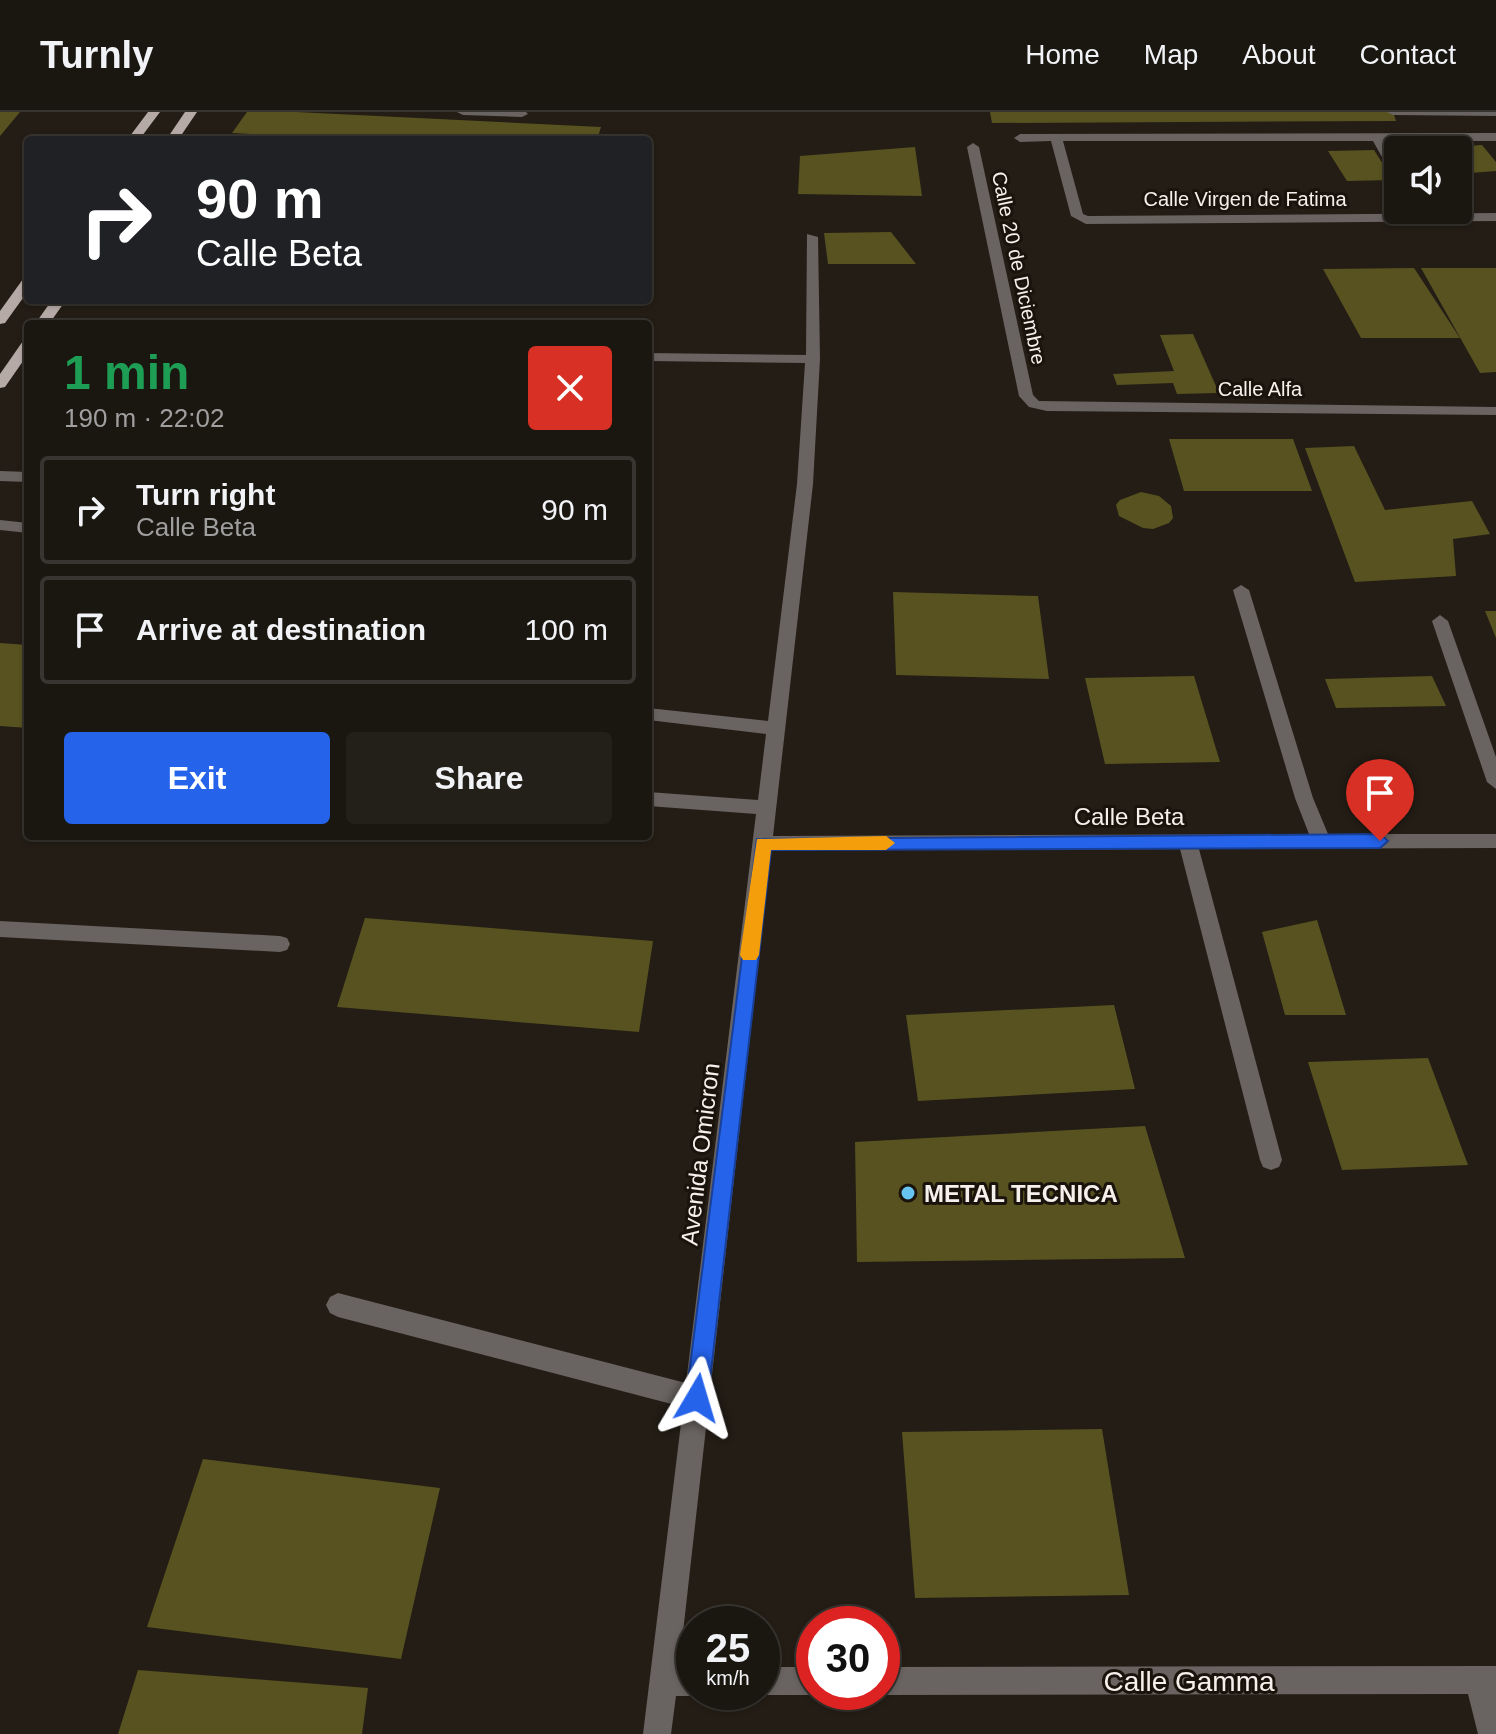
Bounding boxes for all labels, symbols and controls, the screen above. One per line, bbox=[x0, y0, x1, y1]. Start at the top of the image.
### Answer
text: Turnly bbox=[40, 34, 153, 76]
text: Home bbox=[1025, 39, 1100, 70]
text: Map bbox=[1144, 39, 1198, 70]
text: About bbox=[1242, 39, 1316, 70]
text: Contact bbox=[1360, 39, 1456, 70]
map controls bbox=[1384, 136, 1472, 224]
button: sound bbox=[1384, 136, 1472, 224]
text: 90 m bbox=[196, 167, 324, 230]
icon: right bbox=[64, 168, 168, 272]
street label: Calle 20 de Diciembre bbox=[988, 169, 1050, 367]
street label: Calle Virgen de Fatima bbox=[1143, 188, 1347, 210]
text: Calle Beta bbox=[196, 233, 362, 274]
text: 1 min bbox=[64, 346, 189, 399]
button: close bbox=[528, 346, 612, 430]
street label: Calle Alfa bbox=[1218, 378, 1303, 400]
text: 190 m · 22:02 bbox=[64, 403, 224, 433]
text: Turn right bbox=[136, 478, 275, 511]
icon: right bbox=[68, 488, 112, 532]
text: 90 m bbox=[541, 493, 608, 526]
text: Calle Beta bbox=[136, 512, 256, 542]
icon: arrive bbox=[68, 608, 112, 652]
text: Arrive at destination bbox=[136, 613, 426, 646]
text: 100 m bbox=[525, 613, 608, 646]
button: Exit bbox=[64, 732, 330, 824]
button: Share bbox=[346, 732, 612, 824]
pin bbox=[1346, 759, 1414, 841]
icon: arrive bbox=[1358, 771, 1402, 815]
street label: Calle Beta bbox=[1074, 803, 1185, 830]
street label: Avenida Omicron bbox=[675, 1061, 725, 1247]
place label: METAL TECNICA bbox=[924, 1180, 1118, 1207]
marker: METAL TECNICA bbox=[899, 1184, 917, 1202]
position arrow bbox=[655, 1356, 739, 1440]
speed limit sign: 30 bbox=[796, 1606, 900, 1710]
text: 25 bbox=[706, 1626, 750, 1670]
street label: Calle Gamma bbox=[1103, 1666, 1275, 1697]
text: km/h bbox=[706, 1667, 750, 1689]

